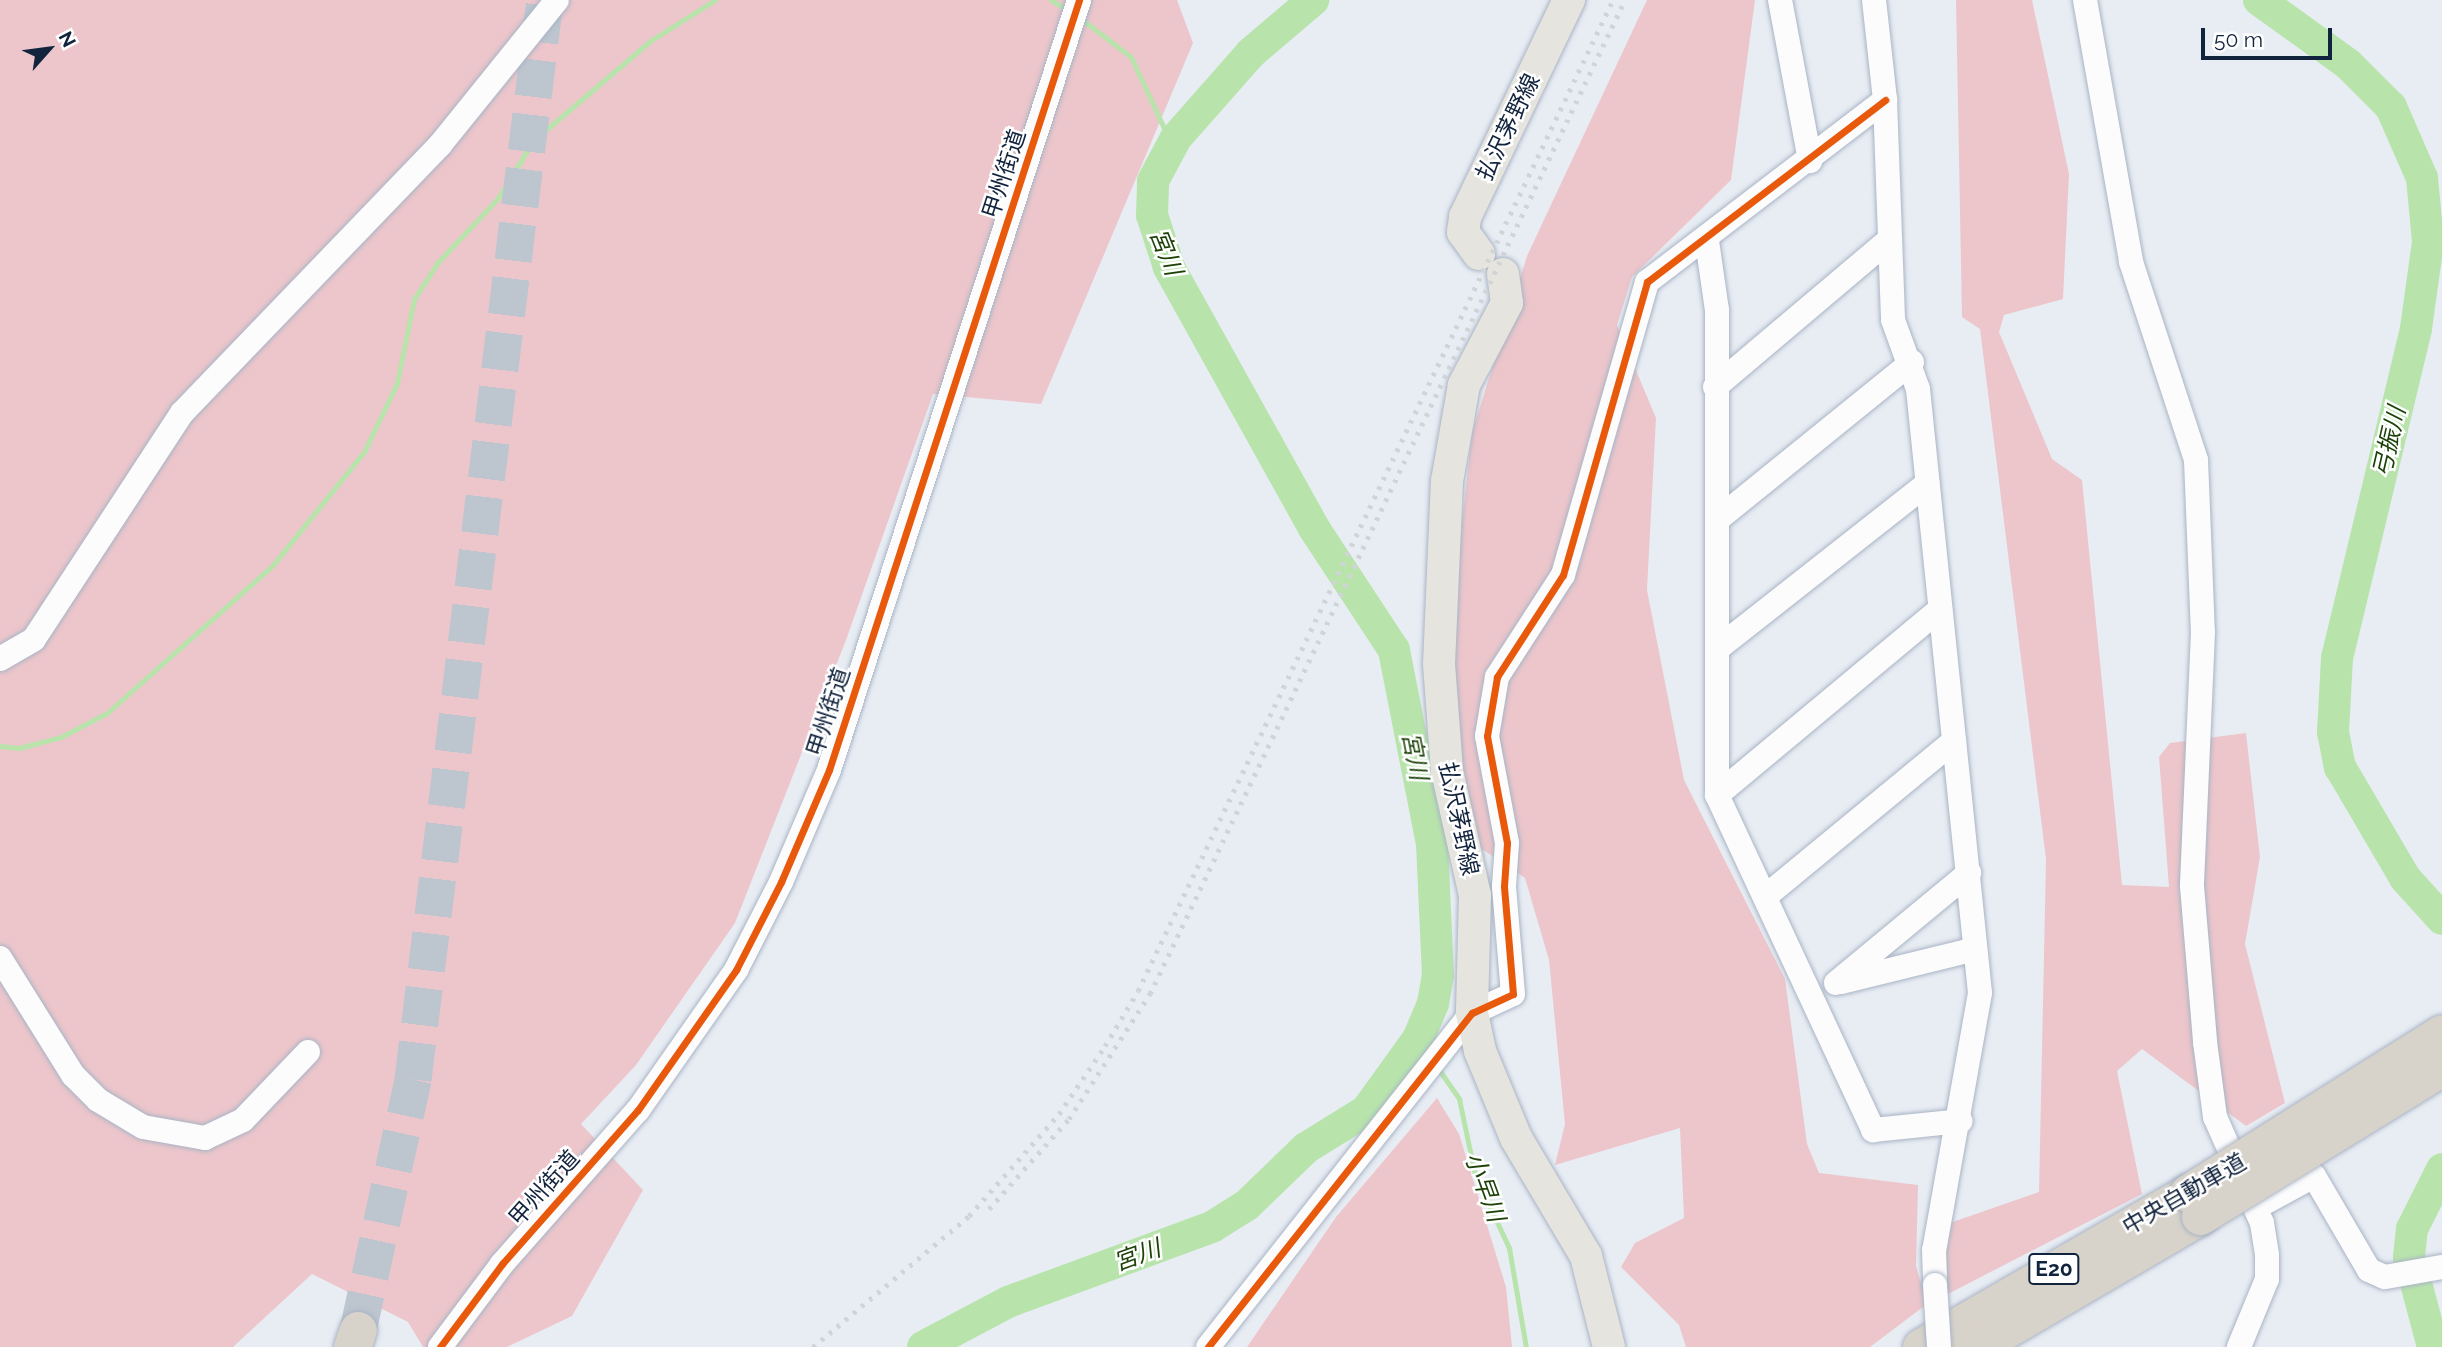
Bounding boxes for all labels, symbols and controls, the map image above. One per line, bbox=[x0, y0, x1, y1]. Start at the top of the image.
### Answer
north arrow bbox=[14, 14, 84, 84]
scale bar bbox=[2204, 14, 2335, 58]
text: 50 m bbox=[2214, 27, 2263, 52]
text: N bbox=[54, 28, 81, 51]
street label: 払沢茅野線 bbox=[1470, 69, 1546, 185]
street label: 甲州街道 bbox=[977, 126, 1031, 222]
water label: 宮川 bbox=[1144, 224, 1188, 280]
water label: 弓振川 bbox=[2367, 404, 2411, 480]
street label: 甲州街道 bbox=[801, 664, 855, 760]
water label: 宮川 bbox=[1396, 730, 1434, 782]
street label: 払沢茅野線 bbox=[1434, 760, 1484, 878]
street label: 甲州街道 bbox=[503, 1145, 585, 1231]
water label: 小早川 bbox=[1459, 1148, 1511, 1226]
street label: 中央自動車道 bbox=[2117, 1148, 2251, 1240]
water label: 宮川 bbox=[1110, 1233, 1164, 1277]
road number: E20 bbox=[2028, 1252, 2080, 1286]

